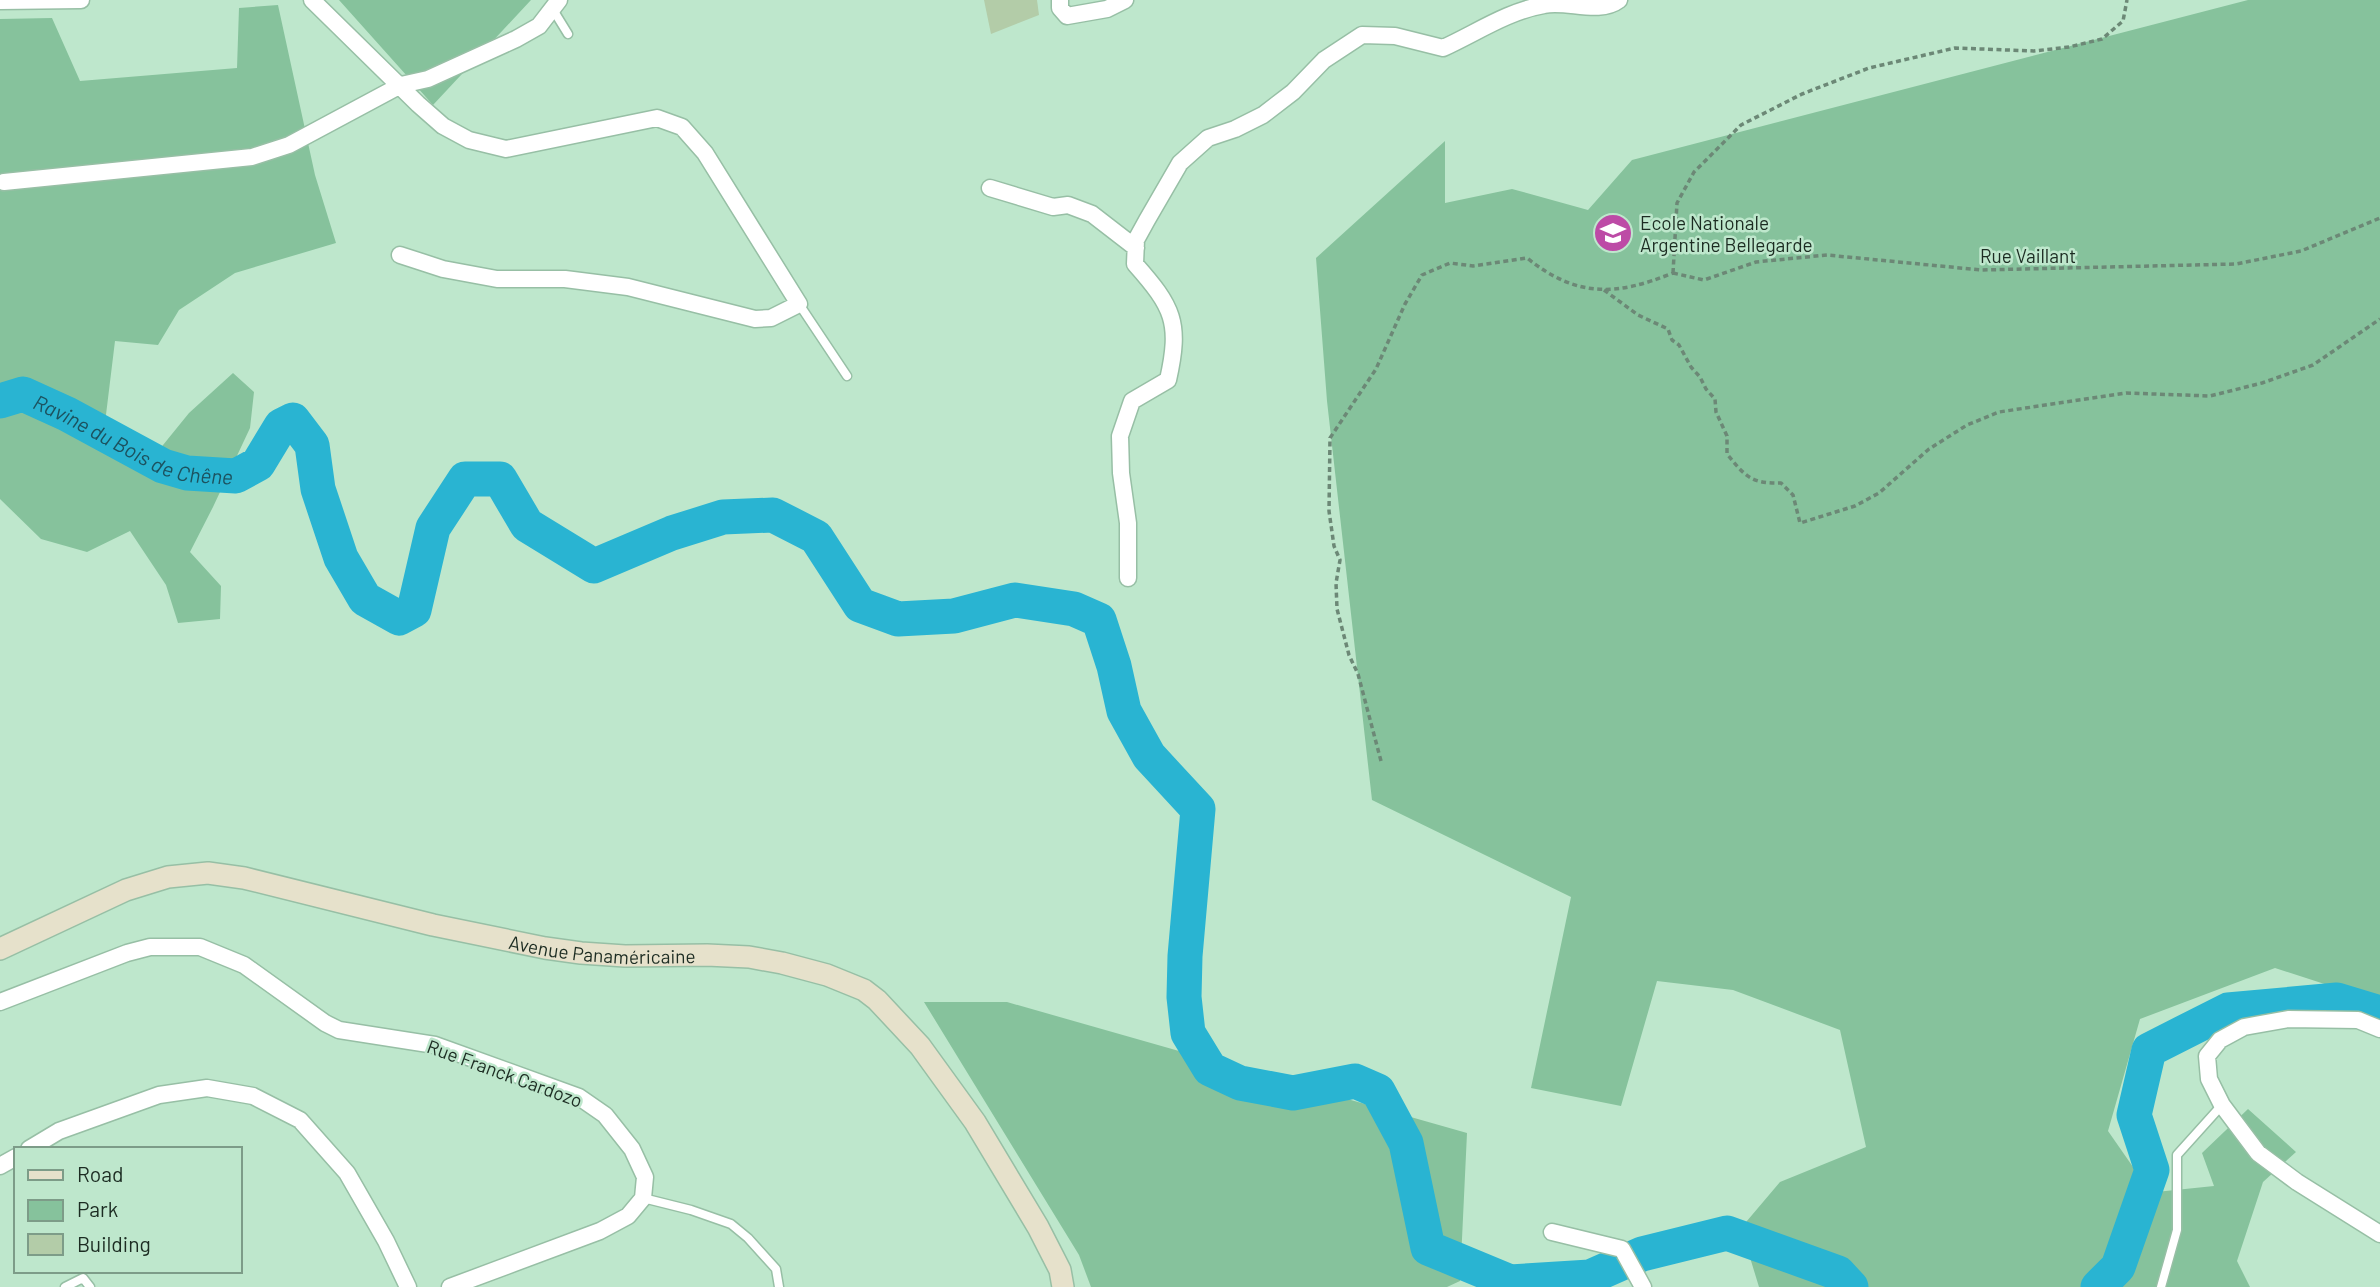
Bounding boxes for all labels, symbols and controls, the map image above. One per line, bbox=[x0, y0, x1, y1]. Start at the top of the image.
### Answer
place label: Ecole Nationale Argentine Bellegarde bbox=[1640, 211, 1813, 256]
school or university icon: Ecole Nationale Argentine Bellegarde bbox=[1592, 212, 1634, 254]
street label: Rue Vaillant bbox=[1980, 244, 2076, 267]
water label: Ravine du Bois de Chêne bbox=[30, 388, 234, 488]
street label: Avenue Panaméricaine bbox=[507, 929, 696, 968]
street label: Rue Franck Cardozo bbox=[424, 1034, 586, 1112]
legend bbox=[14, 1147, 242, 1273]
text: Road bbox=[77, 1161, 123, 1186]
text: Park bbox=[77, 1196, 118, 1221]
text: Building bbox=[77, 1231, 151, 1256]

